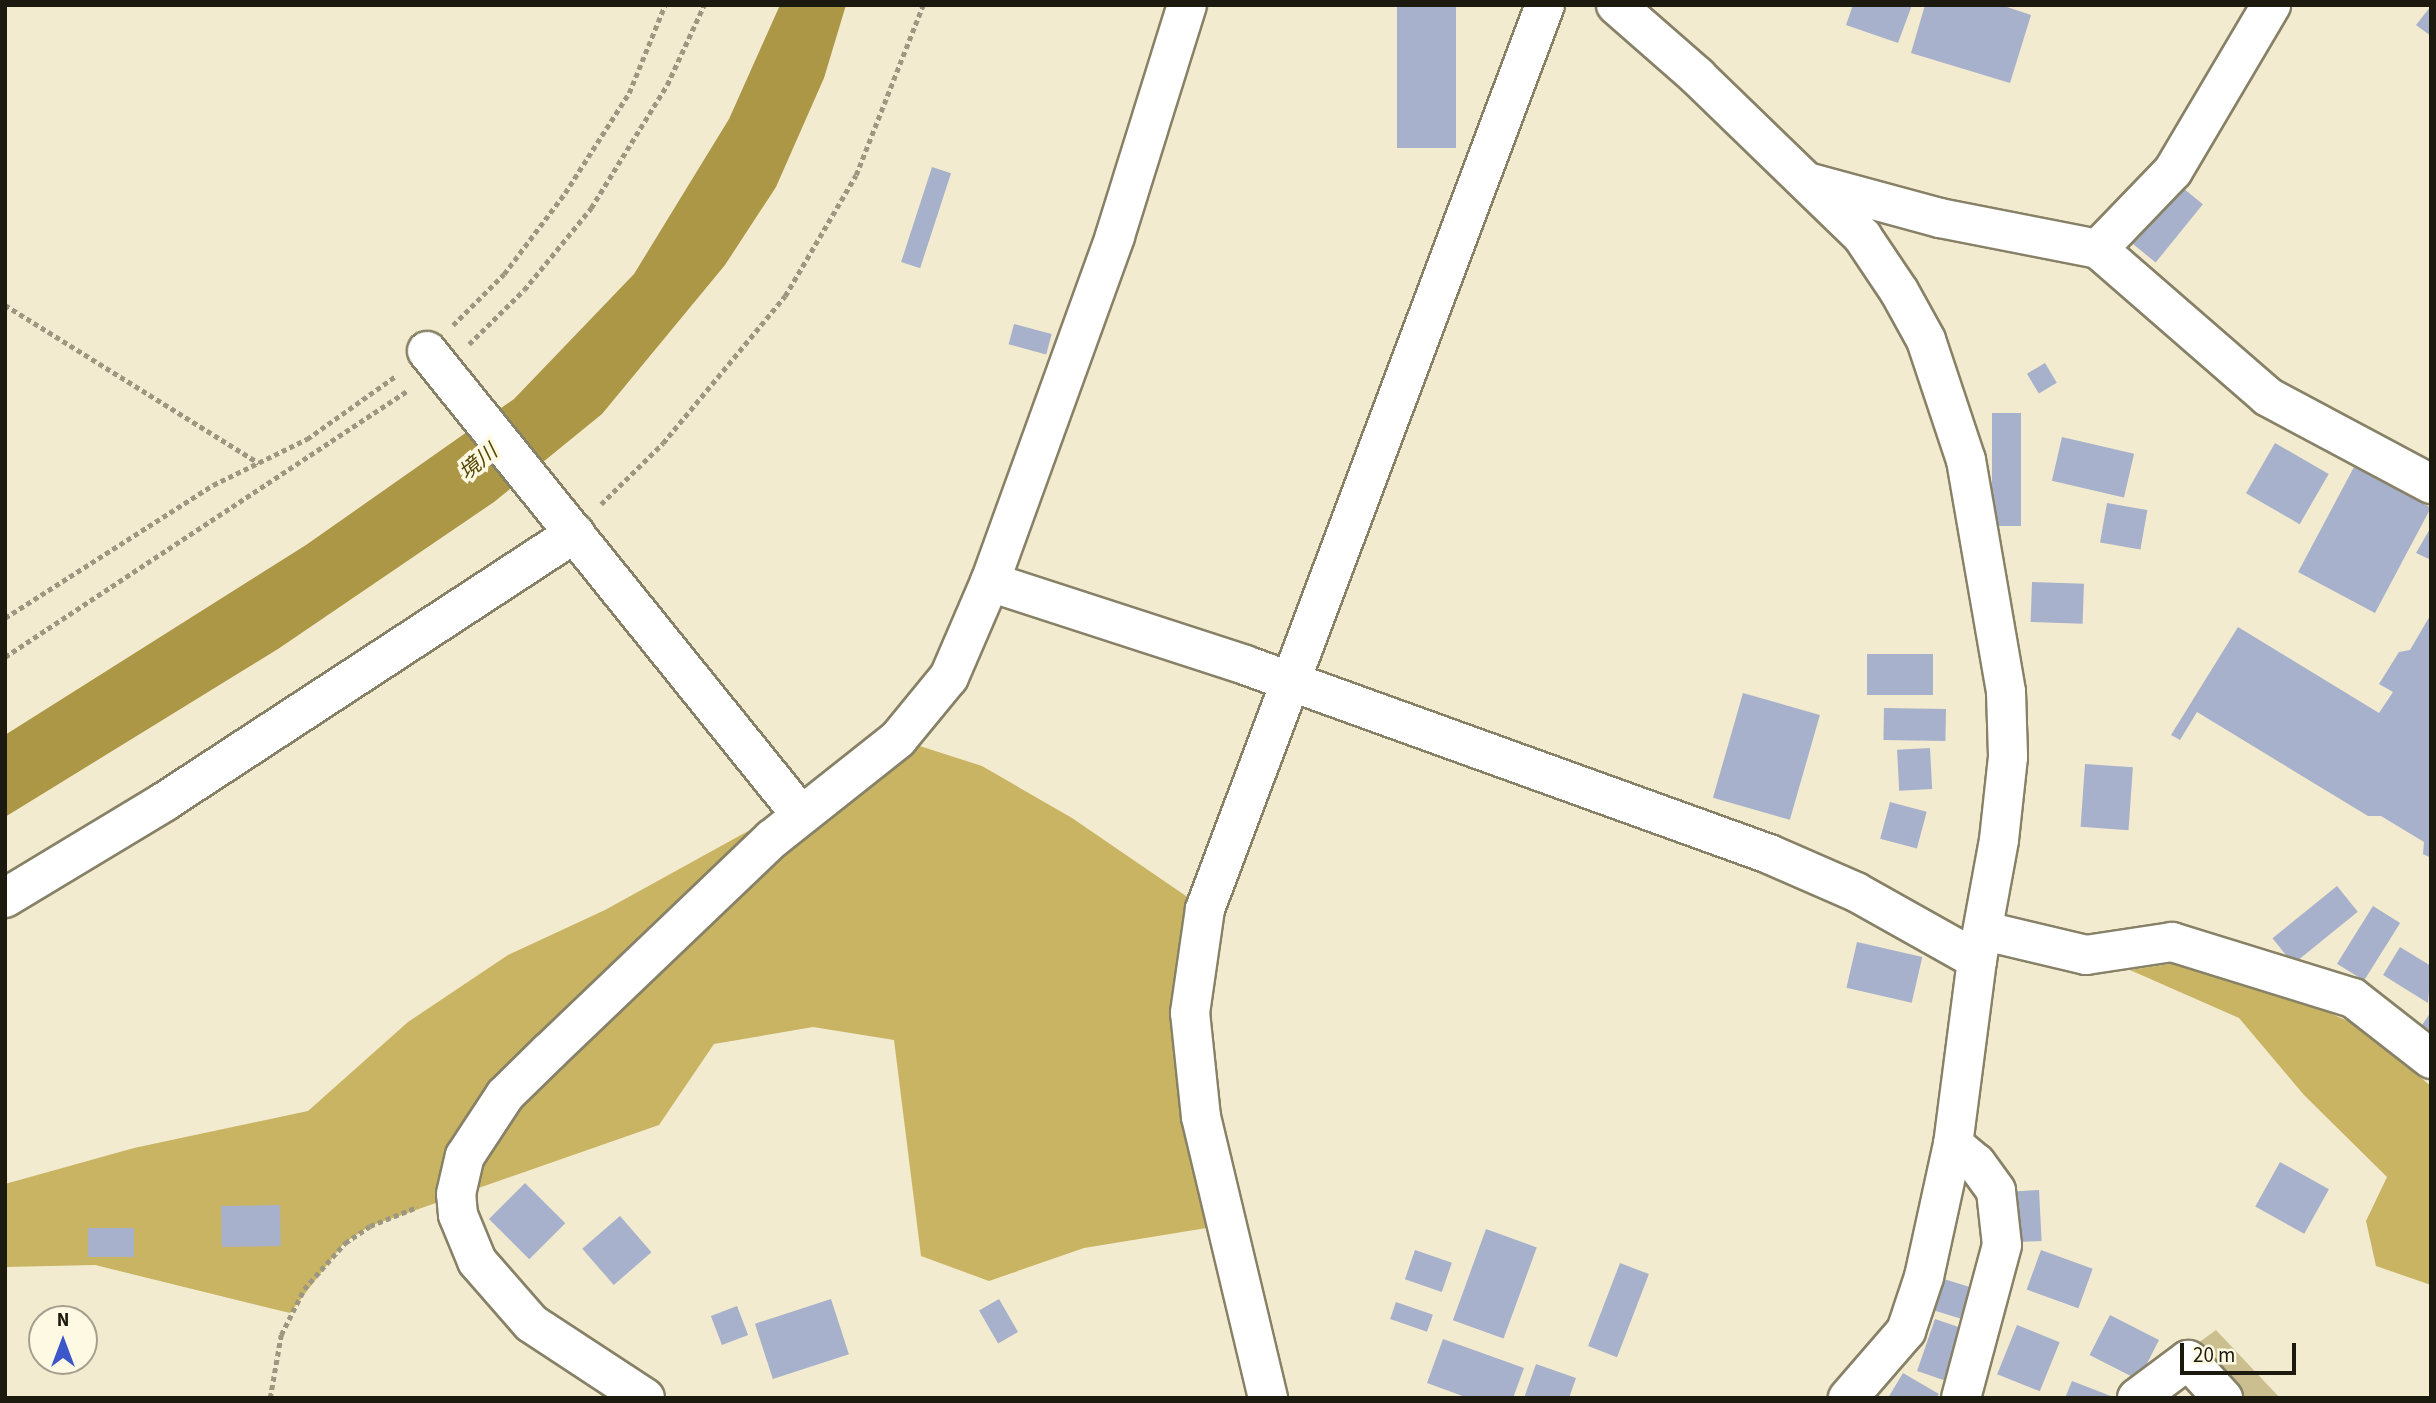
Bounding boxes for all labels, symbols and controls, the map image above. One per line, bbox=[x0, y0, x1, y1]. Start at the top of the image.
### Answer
water label: 境川 bbox=[454, 439, 502, 485]
north arrow bbox=[28, 1305, 98, 1375]
text: N bbox=[57, 1307, 69, 1334]
scale bar bbox=[2184, 1330, 2300, 1374]
text: 20 m bbox=[2193, 1340, 2235, 1370]

